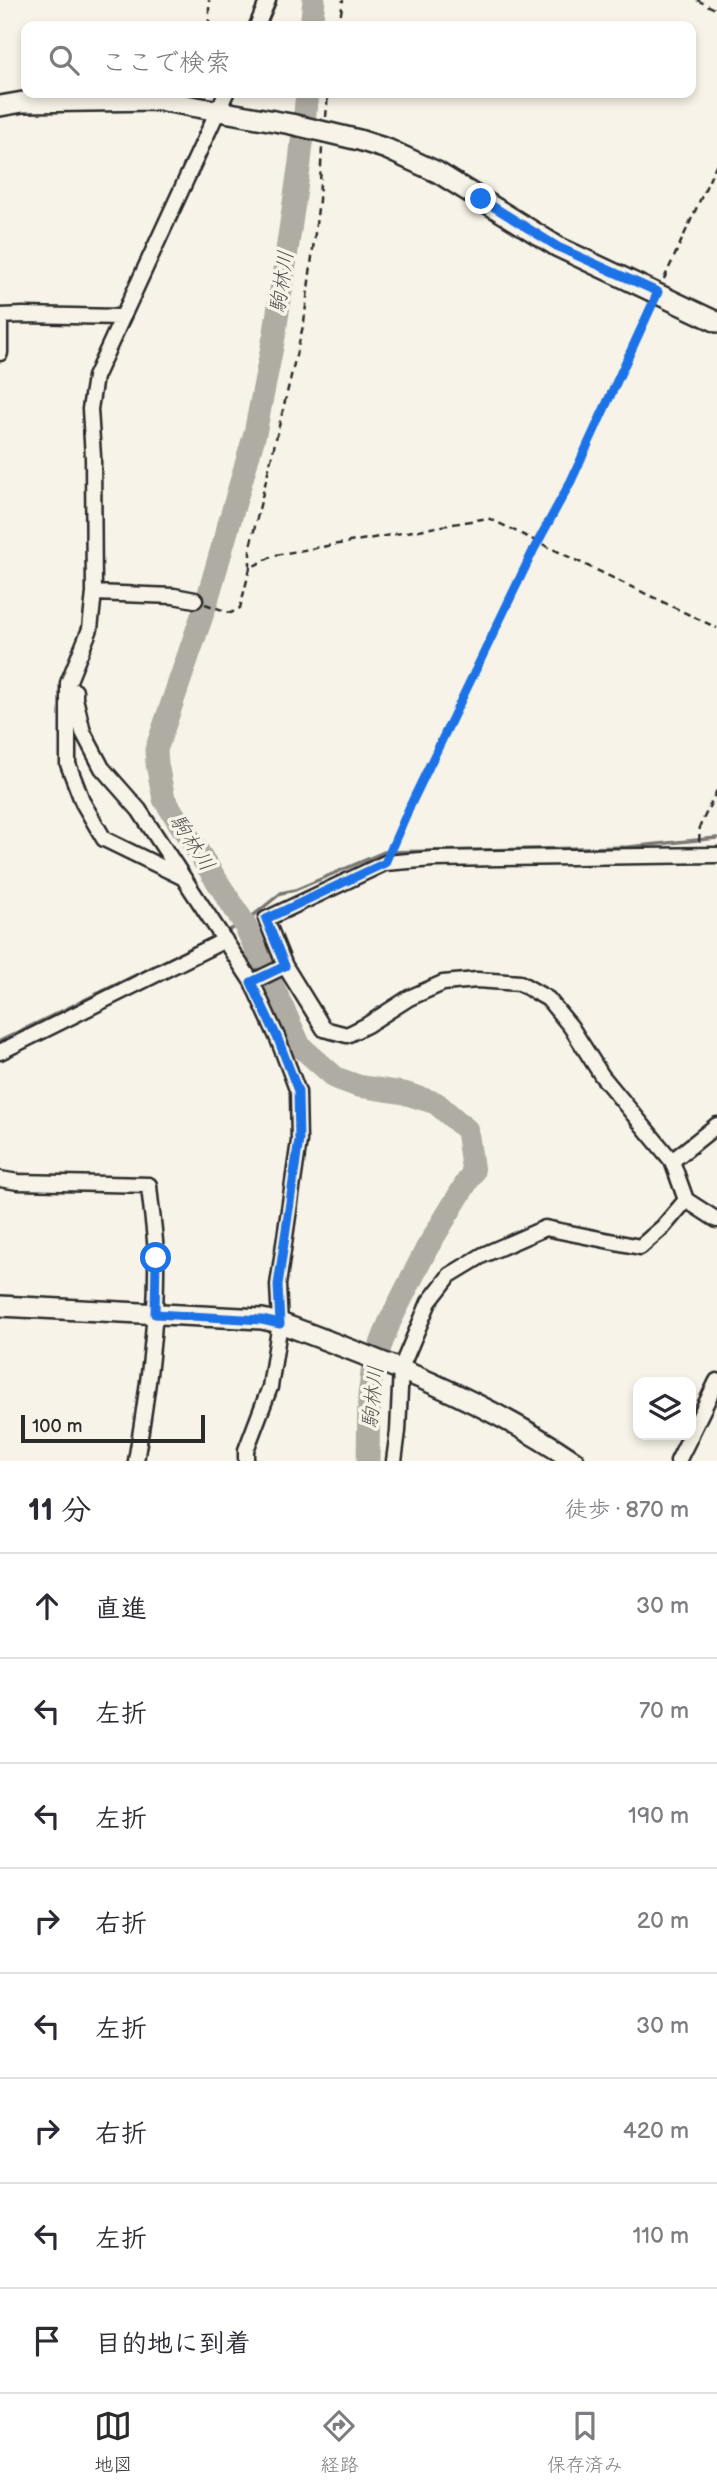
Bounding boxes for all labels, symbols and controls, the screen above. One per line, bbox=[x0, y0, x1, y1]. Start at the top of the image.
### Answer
search box bbox=[21, 21, 696, 98]
icon: search bbox=[45, 41, 83, 79]
text: ここで検索 bbox=[101, 48, 231, 79]
route end bbox=[465, 183, 496, 214]
water label: 駒林川 bbox=[265, 249, 299, 315]
water label: 駒林川 bbox=[164, 810, 220, 876]
route start bbox=[140, 1242, 171, 1273]
water label: 駒林川 bbox=[357, 1364, 389, 1430]
map controls bbox=[633, 1377, 696, 1440]
button: layers bbox=[633, 1377, 696, 1440]
scale bar bbox=[21, 1412, 205, 1444]
text: 100 m bbox=[32, 1415, 83, 1438]
text: 11 分 bbox=[28, 1493, 91, 1529]
text: 徒歩 · 870 m bbox=[565, 1496, 689, 1524]
icon: ahead bbox=[28, 1587, 66, 1625]
text: 30 m bbox=[636, 1592, 689, 1620]
text: 直進 bbox=[95, 1594, 147, 1625]
icon: left bbox=[28, 1692, 66, 1730]
text: 70 m bbox=[639, 1697, 689, 1725]
text: 左折 bbox=[95, 1699, 147, 1730]
icon: left bbox=[28, 1797, 66, 1835]
text: 190 m bbox=[628, 1802, 689, 1830]
text: 左折 bbox=[95, 1804, 147, 1835]
icon: right bbox=[28, 1902, 66, 1940]
text: 20 m bbox=[637, 1907, 689, 1935]
text: 右折 bbox=[95, 1909, 147, 1940]
icon: left bbox=[28, 2007, 66, 2045]
text: 30 m bbox=[636, 2012, 689, 2040]
text: 左折 bbox=[95, 2014, 147, 2045]
icon: right bbox=[28, 2112, 66, 2150]
text: 420 m bbox=[623, 2117, 689, 2145]
text: 右折 bbox=[95, 2119, 147, 2150]
icon: left bbox=[28, 2217, 66, 2255]
text: 110 m bbox=[632, 2222, 689, 2250]
text: 左折 bbox=[95, 2224, 147, 2255]
icon: arrive bbox=[28, 2322, 66, 2360]
text: 目的地に到着 bbox=[95, 2329, 251, 2360]
tab: 地図 bbox=[94, 2407, 132, 2477]
tab: 経路 bbox=[320, 2407, 359, 2477]
tab: 保存済み bbox=[547, 2407, 623, 2477]

